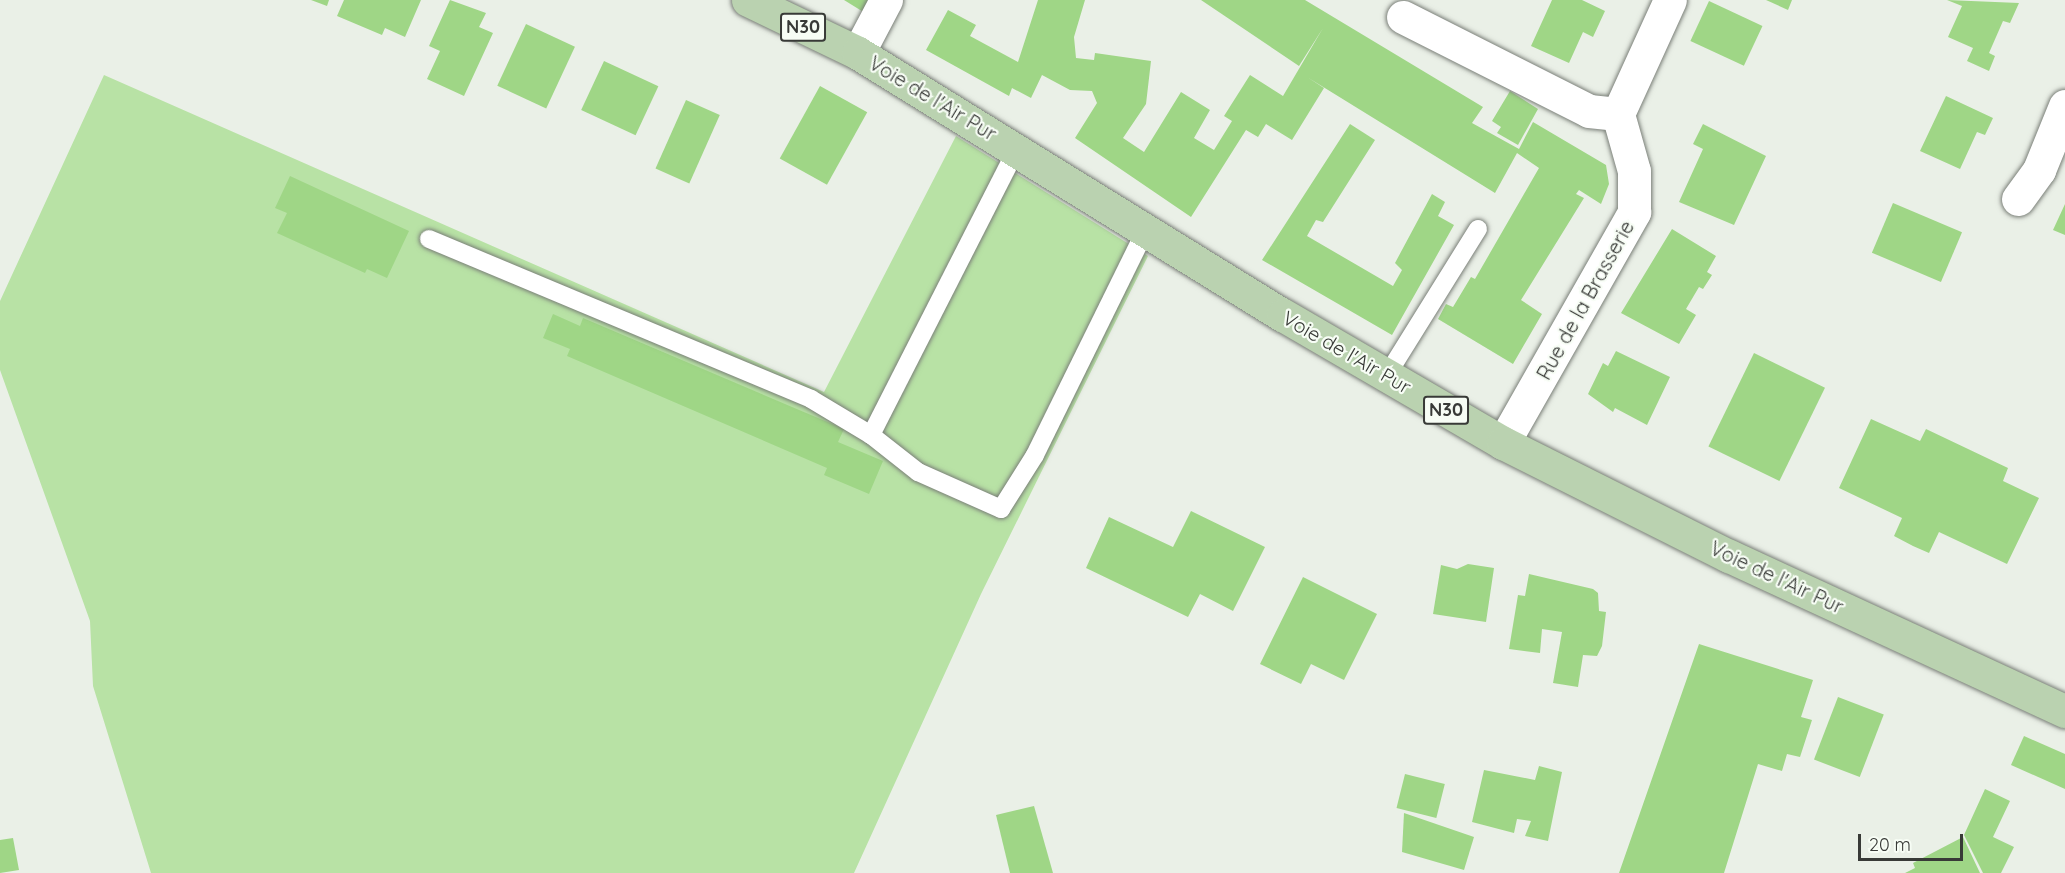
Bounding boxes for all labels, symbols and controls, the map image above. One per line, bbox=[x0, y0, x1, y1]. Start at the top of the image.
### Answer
road number: N30 bbox=[779, 12, 827, 42]
street label: Voie de l'Air Pur bbox=[865, 50, 1001, 146]
street label: Rue de la Brasserie bbox=[1531, 216, 1639, 384]
street label: Voie de l'Air Pur bbox=[1278, 305, 1416, 399]
road number: N30 bbox=[1422, 395, 1470, 425]
street label: Voie de l'Air Pur bbox=[1706, 536, 1848, 618]
scale bar bbox=[1861, 822, 1966, 860]
text: 20 m bbox=[1869, 833, 1911, 856]

